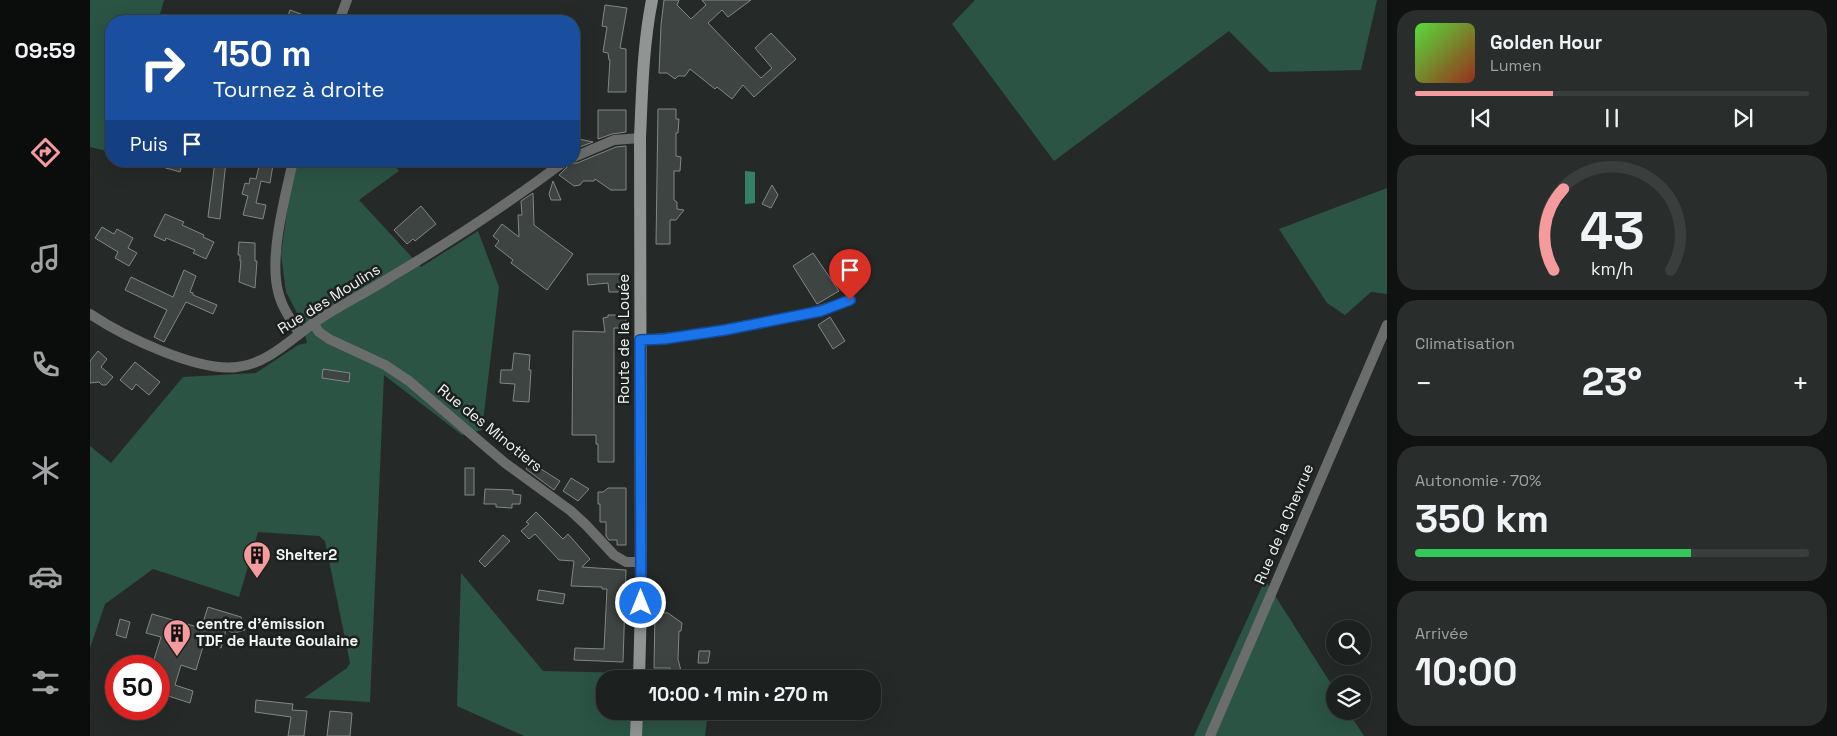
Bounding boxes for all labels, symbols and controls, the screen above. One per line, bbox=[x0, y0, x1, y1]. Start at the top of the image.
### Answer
text: Golden Hour bbox=[1490, 30, 1602, 55]
text: 150 m bbox=[213, 32, 311, 76]
icon: right bbox=[130, 35, 195, 100]
text: 09:59 bbox=[14, 36, 76, 64]
text: Lumen bbox=[1490, 55, 1542, 76]
text: Tournez à droite bbox=[213, 75, 384, 103]
icon: previous bbox=[1467, 104, 1495, 132]
icon: pause bbox=[1598, 104, 1626, 132]
icon: next bbox=[1729, 104, 1757, 132]
icon: arrive bbox=[178, 130, 206, 158]
text: Puis bbox=[130, 132, 168, 157]
icon: directions bbox=[28, 135, 63, 170]
text: 43 bbox=[1580, 198, 1644, 264]
icon: music bbox=[28, 241, 63, 276]
pin bbox=[829, 249, 871, 300]
icon: arrive bbox=[836, 256, 864, 284]
text: km/h bbox=[1591, 257, 1633, 280]
street label: Rue des Moulins bbox=[274, 259, 384, 338]
street label: Route de la Louée bbox=[614, 274, 633, 404]
text: Climatisation bbox=[1415, 333, 1515, 354]
icon: phone bbox=[28, 347, 63, 382]
text: 23° bbox=[1582, 358, 1642, 406]
text: − bbox=[1415, 365, 1432, 401]
text: + bbox=[1792, 365, 1809, 401]
street label: Rue des Minotiers bbox=[434, 380, 547, 476]
icon: climate bbox=[28, 453, 63, 488]
street label: Rue de la Chevrue bbox=[1250, 461, 1318, 587]
text: Autonomie · 70% bbox=[1415, 470, 1541, 491]
text: 350 km bbox=[1415, 495, 1549, 543]
building icon: Shelter2 bbox=[242, 540, 272, 579]
place label: Shelter2 bbox=[276, 545, 337, 564]
icon: car bbox=[28, 559, 63, 594]
position arrow bbox=[614, 576, 666, 628]
place label: centre d'émission TDF de Haute Goulaine bbox=[196, 614, 358, 650]
building icon: centre d'émission TDF de Haute Goulaine bbox=[162, 618, 192, 657]
map controls bbox=[1326, 620, 1371, 720]
button: search bbox=[1326, 620, 1371, 665]
text: Arrivée bbox=[1415, 623, 1468, 644]
text: 10:00 bbox=[1415, 648, 1517, 696]
speed limit sign: 50 bbox=[105, 655, 170, 720]
icon: filters bbox=[28, 665, 63, 700]
button: layers bbox=[1326, 675, 1371, 720]
text: 10:00 · 1 min · 270 m bbox=[648, 682, 829, 707]

